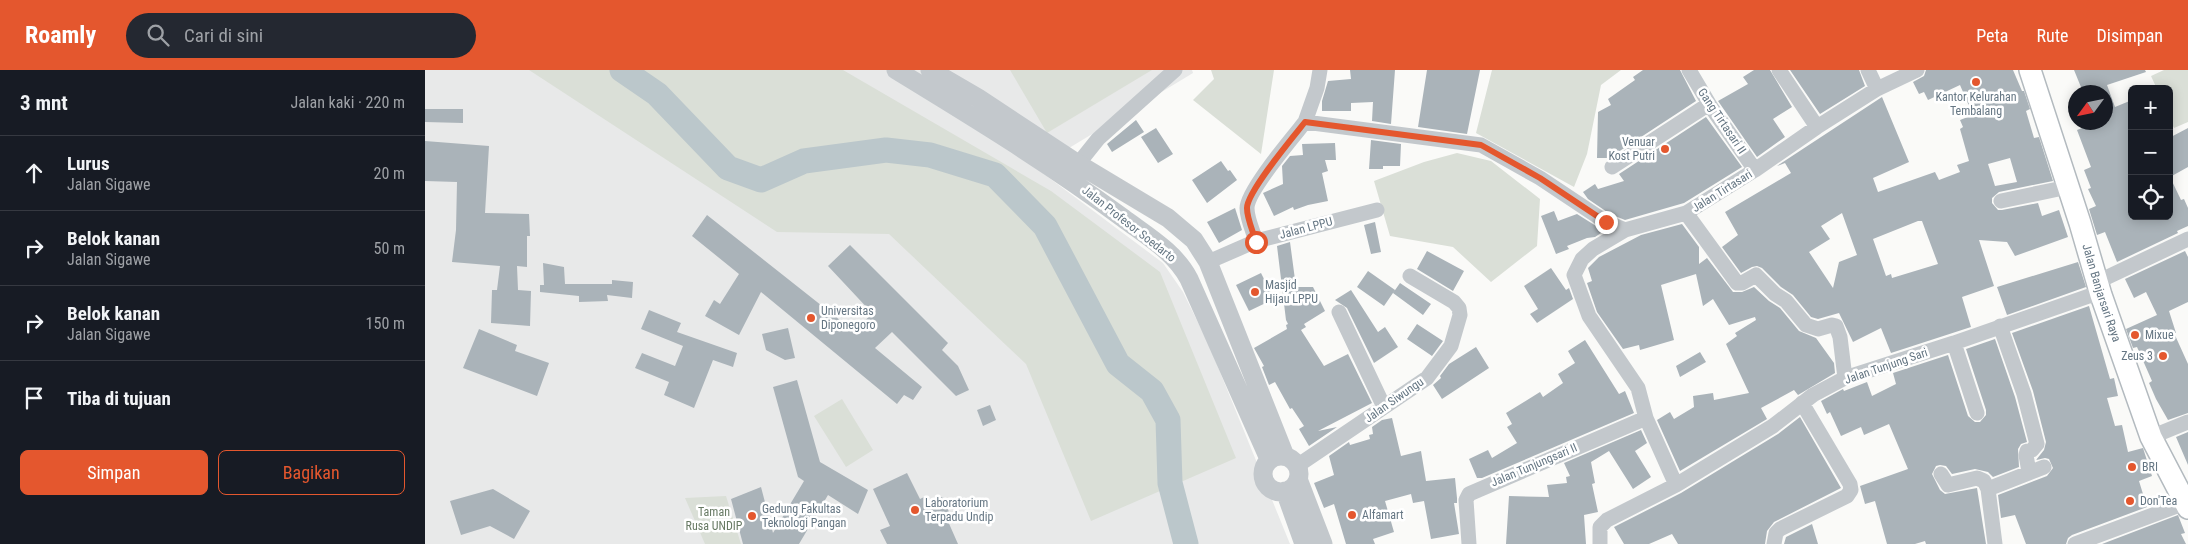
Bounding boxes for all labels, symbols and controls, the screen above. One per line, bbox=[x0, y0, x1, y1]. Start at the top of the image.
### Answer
search box bbox=[126, 13, 476, 58]
text: Roamly bbox=[25, 21, 96, 49]
icon: search bbox=[144, 21, 172, 49]
text: Cari di sini bbox=[184, 24, 263, 47]
text: Peta bbox=[1976, 25, 2008, 46]
text: Rute bbox=[2036, 25, 2068, 46]
text: Disimpan bbox=[2096, 25, 2163, 46]
marker: Kantor Kelurahan Tembalang bbox=[1970, 76, 1982, 88]
north arrow bbox=[2068, 85, 2113, 130]
map controls bbox=[2128, 85, 2173, 220]
button: + bbox=[2128, 85, 2173, 130]
street label: Gang Tirtasari II bbox=[1695, 86, 1749, 156]
place label: Kantor Kelurahan Tembalang bbox=[1935, 90, 2017, 118]
text: 3 mnt bbox=[20, 91, 68, 115]
text: Jalan kaki · 220 m bbox=[290, 93, 405, 112]
button: − bbox=[2128, 130, 2173, 175]
place label: Venuar Kost Putri bbox=[1608, 135, 1655, 163]
marker: Venuar Kost Putri bbox=[1659, 143, 1671, 155]
text: Lurus bbox=[67, 152, 110, 175]
icon: ahead bbox=[20, 159, 48, 187]
text: 20 m bbox=[373, 164, 405, 183]
street label: Jalan Tirtasari bbox=[1689, 167, 1755, 215]
text: Jalan Sigawe bbox=[67, 175, 151, 194]
button: locate bbox=[2128, 175, 2173, 220]
street label: Jalan Profesor Soedarto bbox=[1079, 183, 1179, 265]
route end bbox=[1595, 211, 1618, 234]
street label: Jalan LPPU bbox=[1278, 214, 1334, 242]
text: Belok kanan bbox=[67, 227, 160, 250]
route start bbox=[1245, 231, 1268, 254]
icon: right bbox=[20, 234, 48, 262]
text: 50 m bbox=[373, 239, 405, 258]
street label: Jalan Banjarsari Raya bbox=[2079, 242, 2124, 344]
text: Jalan Sigawe bbox=[67, 250, 151, 269]
place label: Masjid Hijau LPPU bbox=[1265, 278, 1318, 306]
marker: Masjid Hijau LPPU bbox=[1249, 286, 1261, 298]
text: Belok kanan bbox=[67, 302, 160, 325]
place label: Universitas Diponegoro bbox=[821, 304, 876, 332]
icon: right bbox=[20, 309, 48, 337]
marker: Universitas Diponegoro bbox=[805, 312, 817, 324]
text: 150 m bbox=[366, 314, 405, 333]
text: Jalan Sigawe bbox=[67, 325, 151, 344]
place label: Mixue bbox=[2145, 328, 2174, 342]
marker: Mixue bbox=[2129, 329, 2141, 341]
street label: Jalan Tunjung Sari bbox=[1843, 345, 1929, 387]
place label: Zeus 3 bbox=[2121, 349, 2153, 363]
marker: Zeus 3 bbox=[2157, 350, 2169, 362]
street label: Jalan Siwungu bbox=[1362, 374, 1426, 425]
icon: arrive bbox=[20, 384, 48, 412]
text: Tiba di tujuan bbox=[67, 387, 171, 410]
street label: Jalan Tunjungsari II bbox=[1489, 441, 1579, 489]
button: Simpan bbox=[20, 450, 208, 495]
button: Bagikan bbox=[218, 450, 405, 495]
place label: BRI bbox=[2142, 460, 2158, 474]
marker: BRI bbox=[2126, 461, 2138, 473]
place label: Don'Tea bbox=[2140, 494, 2177, 508]
marker: Don'Tea bbox=[2124, 495, 2136, 507]
place label: Laboratorium Terpadu Undip bbox=[925, 496, 993, 524]
place label: Gedung Fakultas Teknologi Pangan bbox=[762, 502, 847, 530]
marker: Laboratorium Terpadu Undip bbox=[909, 504, 921, 516]
park label: Taman Rusa UNDIP bbox=[686, 505, 743, 533]
place label: Alfamart bbox=[1362, 508, 1404, 522]
marker: Alfamart bbox=[1346, 509, 1358, 521]
marker: Gedung Fakultas Teknologi Pangan bbox=[746, 510, 758, 522]

